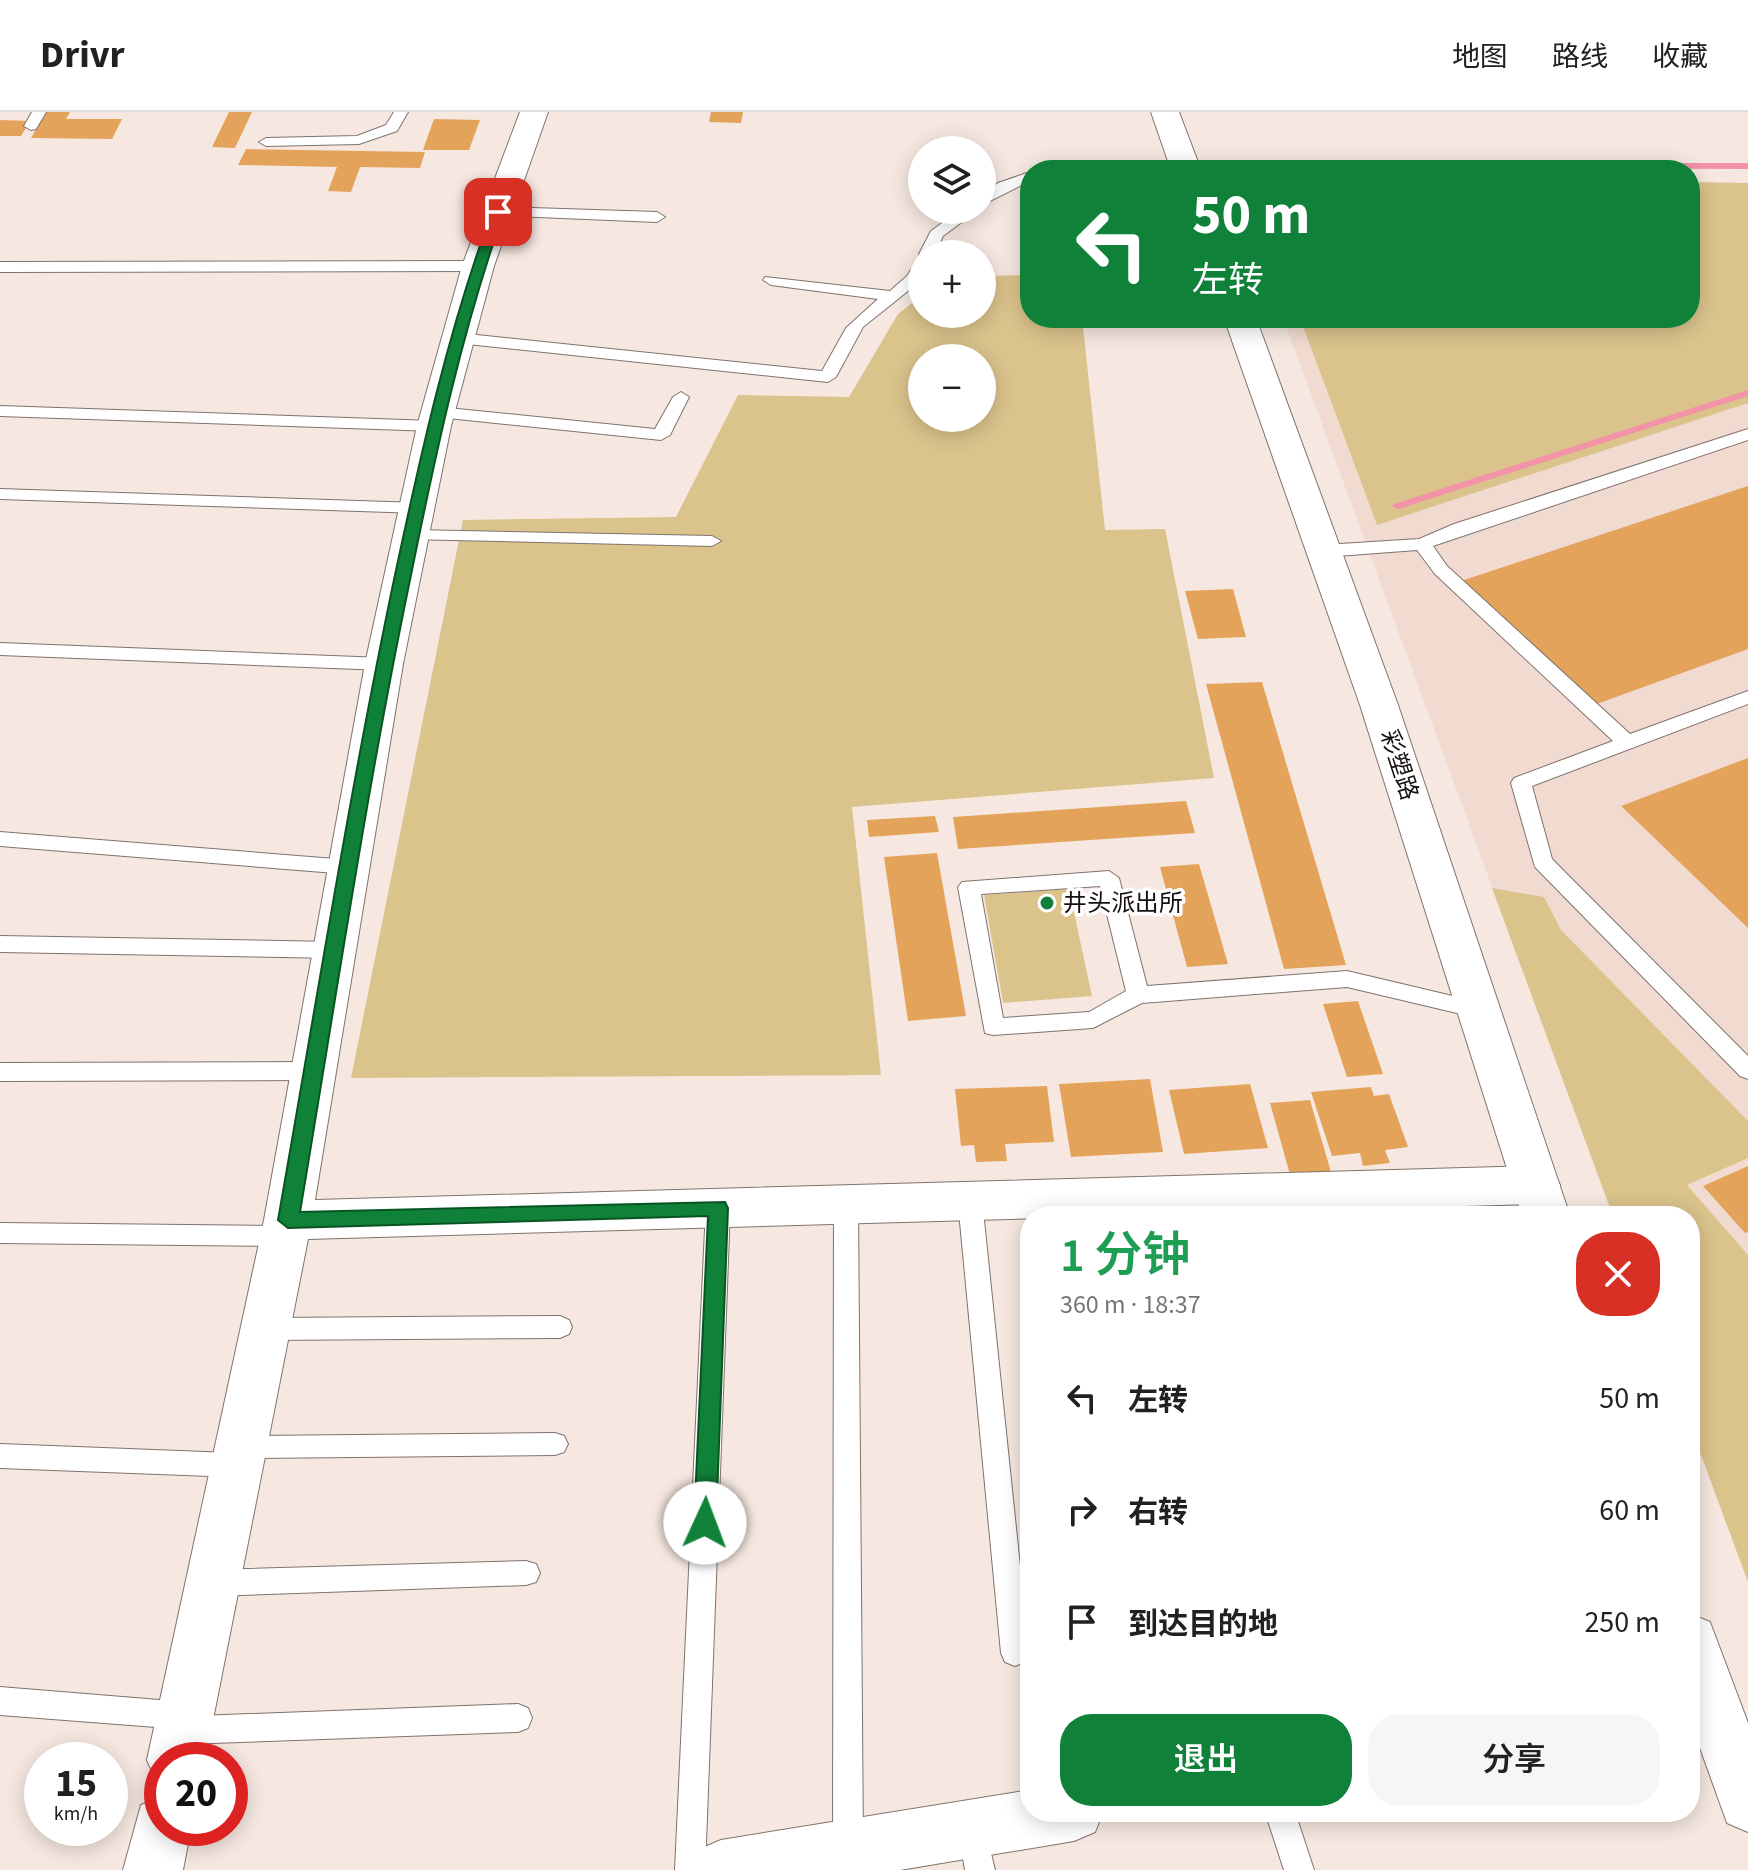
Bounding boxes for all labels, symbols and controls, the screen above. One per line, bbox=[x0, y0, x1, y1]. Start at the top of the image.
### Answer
text: Drivr bbox=[40, 28, 125, 82]
text: 地图 bbox=[1452, 37, 1508, 77]
text: 路线 bbox=[1552, 37, 1608, 77]
text: 收藏 bbox=[1652, 37, 1708, 77]
map controls bbox=[908, 136, 996, 432]
button: layers bbox=[908, 136, 996, 224]
text: 50 m bbox=[1192, 176, 1310, 255]
pin bbox=[464, 178, 532, 246]
icon: arrive bbox=[476, 190, 520, 234]
icon: left bbox=[1060, 192, 1164, 296]
button: + bbox=[908, 240, 996, 328]
text: 左转 bbox=[1192, 255, 1264, 306]
button: − bbox=[908, 344, 996, 432]
street label: 彩塑路 bbox=[1371, 725, 1427, 805]
place label: 井头派出所 bbox=[1063, 886, 1183, 921]
marker: 井头派出所 bbox=[1038, 894, 1056, 912]
text: 1 分钟 bbox=[1060, 1222, 1190, 1290]
button: close bbox=[1576, 1232, 1660, 1316]
text: 360 m · 18:37 bbox=[1060, 1286, 1201, 1323]
icon: left bbox=[1060, 1376, 1104, 1420]
text: 50 m bbox=[1599, 1377, 1660, 1420]
text: 左转 bbox=[1128, 1379, 1188, 1422]
position arrow bbox=[663, 1481, 747, 1565]
icon: right bbox=[1060, 1488, 1104, 1532]
text: 60 m bbox=[1599, 1489, 1660, 1532]
text: 右转 bbox=[1128, 1491, 1188, 1534]
icon: arrive bbox=[1060, 1600, 1104, 1644]
text: 250 m bbox=[1584, 1601, 1660, 1644]
text: 到达目的地 bbox=[1128, 1603, 1278, 1646]
button: 退出 bbox=[1060, 1714, 1352, 1806]
button: 分享 bbox=[1368, 1714, 1660, 1806]
speed limit sign: 20 bbox=[144, 1742, 248, 1846]
text: 15 bbox=[55, 1755, 97, 1812]
text: km/h bbox=[54, 1800, 98, 1828]

